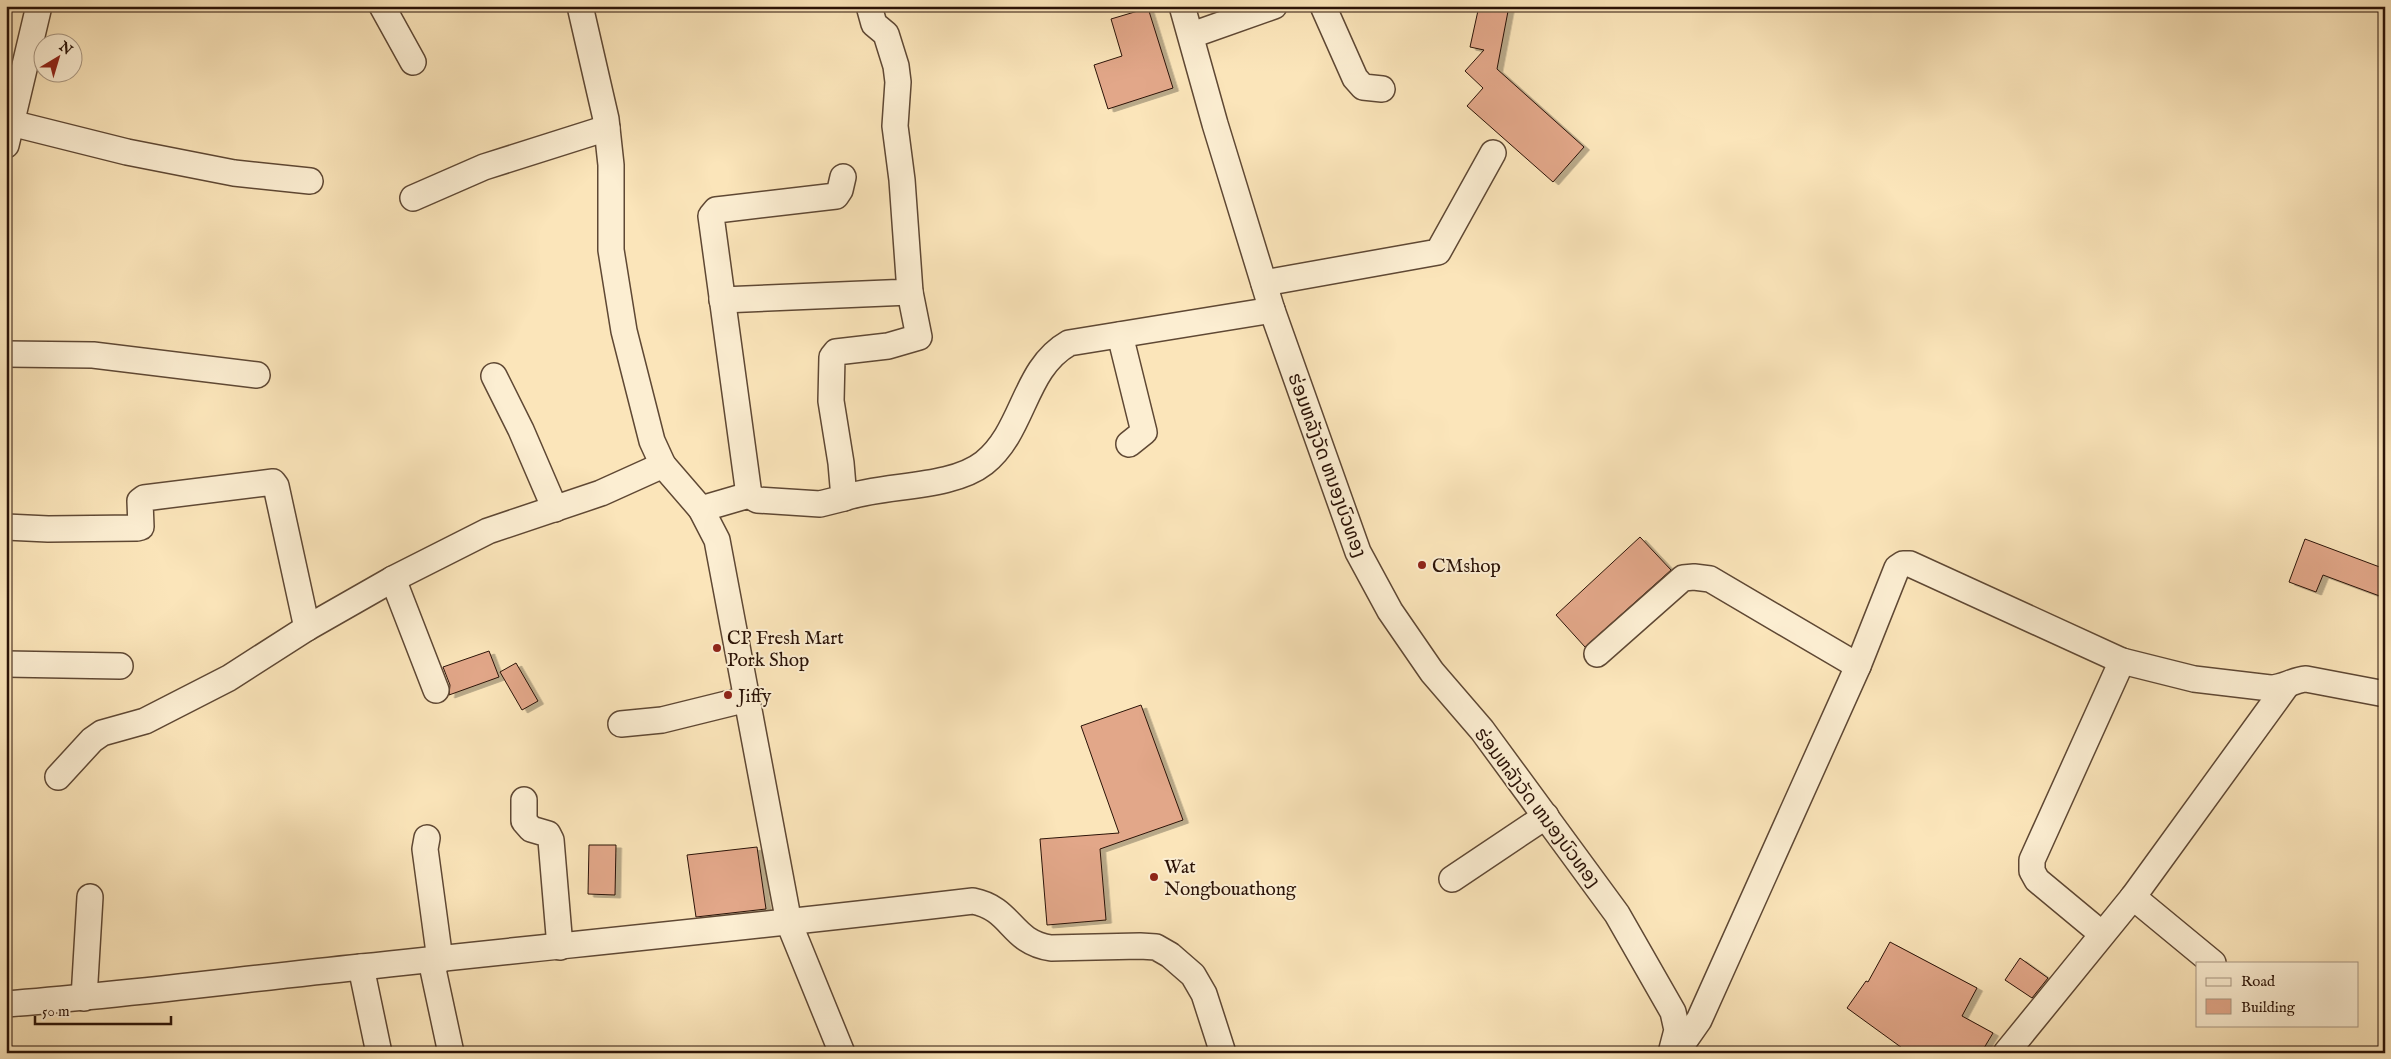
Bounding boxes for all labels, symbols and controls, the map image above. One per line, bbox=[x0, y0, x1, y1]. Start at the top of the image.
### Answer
north arrow bbox=[32, 32, 82, 82]
text: N bbox=[54, 37, 76, 59]
street label: ຮ່ອມຫລັງວັດ ຫນອງບົວທອງ bbox=[1282, 370, 1371, 561]
place label: CMshop bbox=[1432, 555, 1501, 579]
marker: CMshop bbox=[1416, 559, 1428, 571]
place label: CP Fresh Mart Pork Shop bbox=[727, 627, 844, 673]
marker: CP Fresh Mart Pork Shop bbox=[711, 642, 723, 654]
place label: Jiffy bbox=[736, 685, 772, 709]
marker: Jiffy bbox=[722, 689, 734, 701]
street label: ຮ່ອມຫລັງວັດ ຫນອງບົວທອງ bbox=[1468, 723, 1605, 893]
place label: Wat Nongbouathong bbox=[1164, 856, 1297, 902]
marker: Wat Nongbouathong bbox=[1148, 871, 1160, 883]
legend bbox=[2196, 962, 2358, 1026]
text: Road bbox=[2241, 972, 2276, 991]
scale bar bbox=[35, 994, 171, 1026]
text: Building bbox=[2241, 998, 2296, 1017]
text: 50 m bbox=[42, 1002, 70, 1021]

